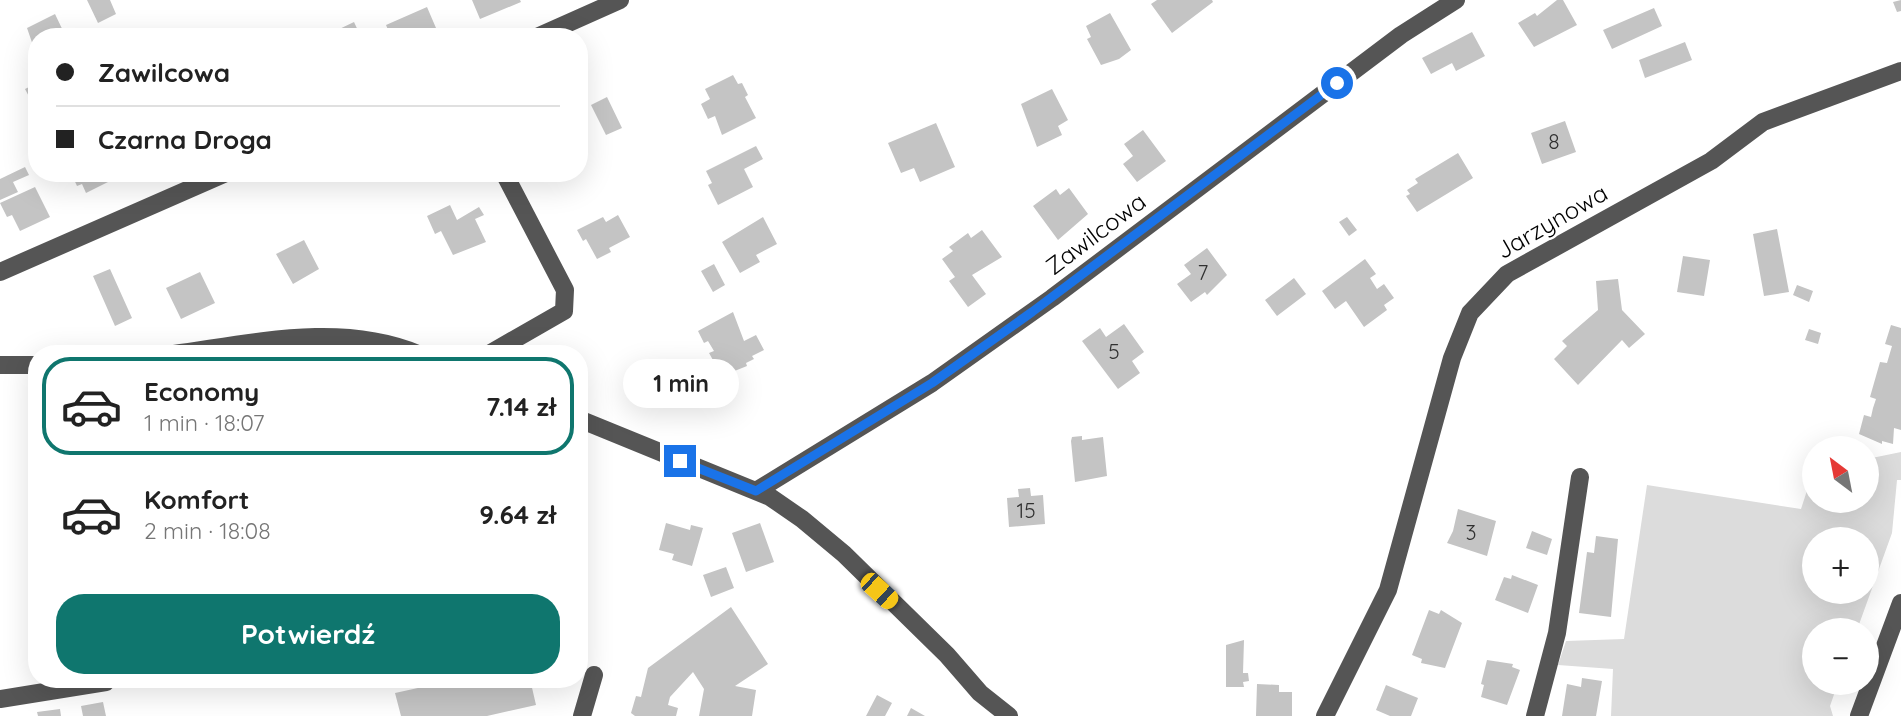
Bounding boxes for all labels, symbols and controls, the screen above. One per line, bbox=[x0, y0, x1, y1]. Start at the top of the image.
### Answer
text: Zawilcowa bbox=[98, 56, 230, 89]
route start bbox=[1321, 67, 1353, 99]
text: Czarna Droga bbox=[98, 123, 272, 156]
house number: 8 bbox=[1548, 128, 1560, 154]
street label: Jarzynowa bbox=[1490, 177, 1613, 265]
street label: Zawilcowa bbox=[1039, 186, 1152, 281]
house number: 7 bbox=[1198, 259, 1209, 285]
house number: 5 bbox=[1108, 338, 1120, 364]
callout: 1 min bbox=[622, 360, 738, 408]
text: 1 min bbox=[653, 369, 709, 398]
icon: car bbox=[60, 375, 123, 438]
text: Economy bbox=[144, 375, 259, 408]
text: 7.14 zł bbox=[486, 390, 556, 423]
text: 1 min · 18:07 bbox=[144, 408, 264, 437]
north arrow bbox=[1802, 436, 1880, 513]
map controls bbox=[1802, 436, 1879, 695]
route end bbox=[664, 445, 696, 477]
icon: car bbox=[60, 483, 123, 546]
text: Komfort bbox=[144, 483, 249, 516]
house number: 15 bbox=[1016, 497, 1036, 523]
text: 9.64 zł bbox=[479, 498, 556, 531]
text: 2 min · 18:08 bbox=[144, 516, 271, 545]
house number: 3 bbox=[1465, 519, 1477, 545]
button: + bbox=[1802, 527, 1879, 604]
car bbox=[857, 569, 902, 613]
button: Potwierdź bbox=[56, 594, 560, 674]
button: − bbox=[1802, 618, 1879, 695]

